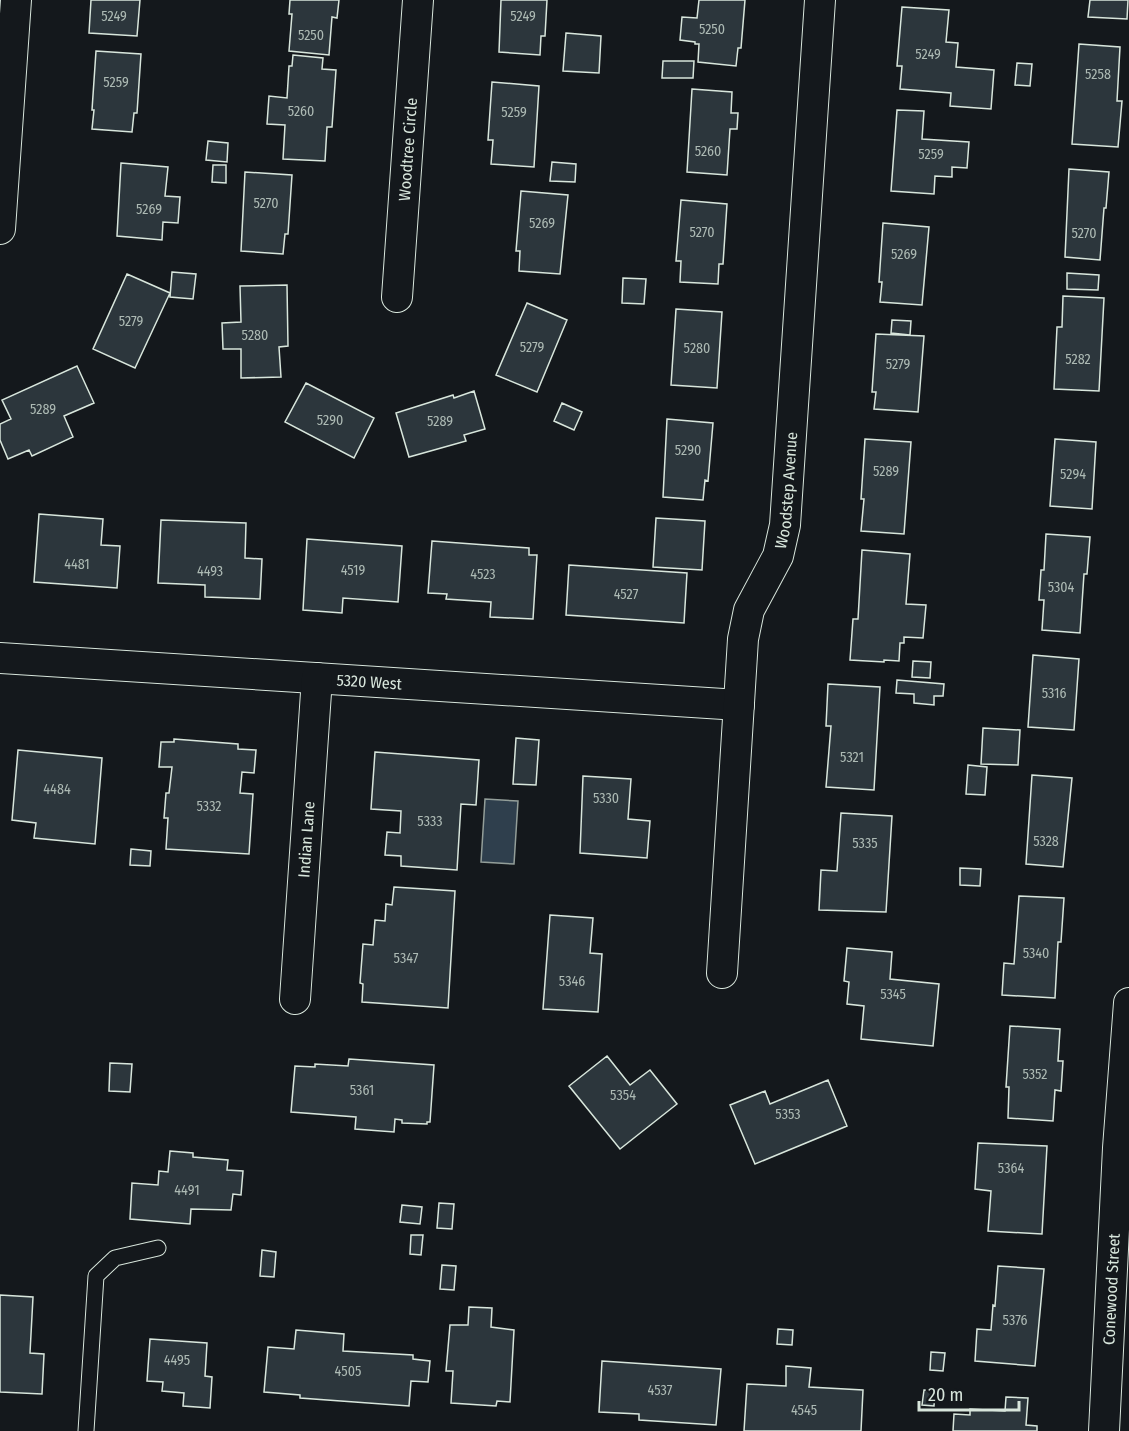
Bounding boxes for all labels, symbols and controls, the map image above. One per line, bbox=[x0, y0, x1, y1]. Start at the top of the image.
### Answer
house number: 5249 bbox=[101, 8, 127, 25]
house number: 5249 bbox=[510, 8, 536, 25]
house number: 5250 bbox=[699, 21, 725, 38]
house number: 5250 bbox=[298, 27, 324, 44]
house number: 5249 bbox=[915, 46, 941, 63]
house number: 5258 bbox=[1085, 66, 1111, 83]
house number: 5259 bbox=[103, 74, 129, 91]
street label: Woodtree Circle bbox=[395, 97, 421, 202]
house number: 5260 bbox=[288, 103, 314, 120]
house number: 5259 bbox=[501, 104, 527, 121]
house number: 5260 bbox=[695, 143, 721, 160]
house number: 5259 bbox=[918, 146, 944, 163]
house number: 5270 bbox=[253, 195, 279, 212]
house number: 5269 bbox=[136, 201, 162, 218]
house number: 5269 bbox=[529, 215, 555, 232]
house number: 5270 bbox=[689, 224, 715, 241]
house number: 5270 bbox=[1071, 225, 1097, 242]
house number: 5269 bbox=[891, 246, 917, 263]
house number: 5279 bbox=[119, 313, 144, 330]
house number: 5280 bbox=[242, 327, 268, 344]
house number: 5279 bbox=[520, 339, 545, 356]
house number: 5280 bbox=[684, 340, 710, 357]
house number: 5282 bbox=[1065, 351, 1091, 368]
house number: 5279 bbox=[886, 356, 911, 373]
house number: 5289 bbox=[30, 401, 56, 418]
house number: 5290 bbox=[317, 412, 343, 429]
house number: 5289 bbox=[427, 413, 453, 430]
street label: Woodstep Avenue bbox=[771, 431, 801, 551]
house number: 5290 bbox=[675, 442, 701, 459]
house number: 5289 bbox=[873, 463, 899, 480]
house number: 5294 bbox=[1060, 466, 1086, 483]
house number: 4481 bbox=[64, 556, 90, 573]
house number: 4519 bbox=[341, 562, 366, 579]
house number: 4493 bbox=[197, 563, 223, 580]
house number: 4523 bbox=[470, 566, 496, 583]
house number: 5304 bbox=[1048, 579, 1075, 596]
house number: 4527 bbox=[614, 586, 639, 603]
street label: 5320 West bbox=[336, 670, 403, 694]
house number: 5316 bbox=[1042, 685, 1066, 702]
house number: 5321 bbox=[840, 749, 864, 766]
house number: 4484 bbox=[43, 781, 71, 798]
house number: 5330 bbox=[593, 790, 619, 807]
house number: 5332 bbox=[196, 798, 222, 815]
street label: Indian Lane bbox=[294, 801, 319, 878]
house number: 5333 bbox=[417, 813, 443, 830]
house number: 5328 bbox=[1033, 833, 1059, 850]
house number: 5335 bbox=[852, 835, 878, 852]
house number: 5340 bbox=[1023, 945, 1049, 962]
house number: 5347 bbox=[394, 950, 419, 967]
house number: 5346 bbox=[559, 973, 585, 990]
house number: 5345 bbox=[880, 986, 906, 1003]
house number: 5352 bbox=[1022, 1066, 1048, 1083]
house number: 5361 bbox=[350, 1082, 374, 1099]
house number: 5354 bbox=[610, 1087, 636, 1104]
house number: 5353 bbox=[775, 1106, 801, 1123]
house number: 5364 bbox=[998, 1160, 1024, 1177]
house number: 4491 bbox=[174, 1182, 200, 1199]
street label: Conewood Street bbox=[1099, 1232, 1124, 1345]
house number: 5376 bbox=[1003, 1312, 1027, 1329]
house number: 4495 bbox=[164, 1352, 190, 1369]
house number: 4505 bbox=[335, 1363, 361, 1380]
scale bar bbox=[919, 1374, 1020, 1412]
house number: 4537 bbox=[648, 1382, 673, 1399]
text: 20 m bbox=[928, 1384, 963, 1406]
house number: 4545 bbox=[791, 1402, 817, 1419]

